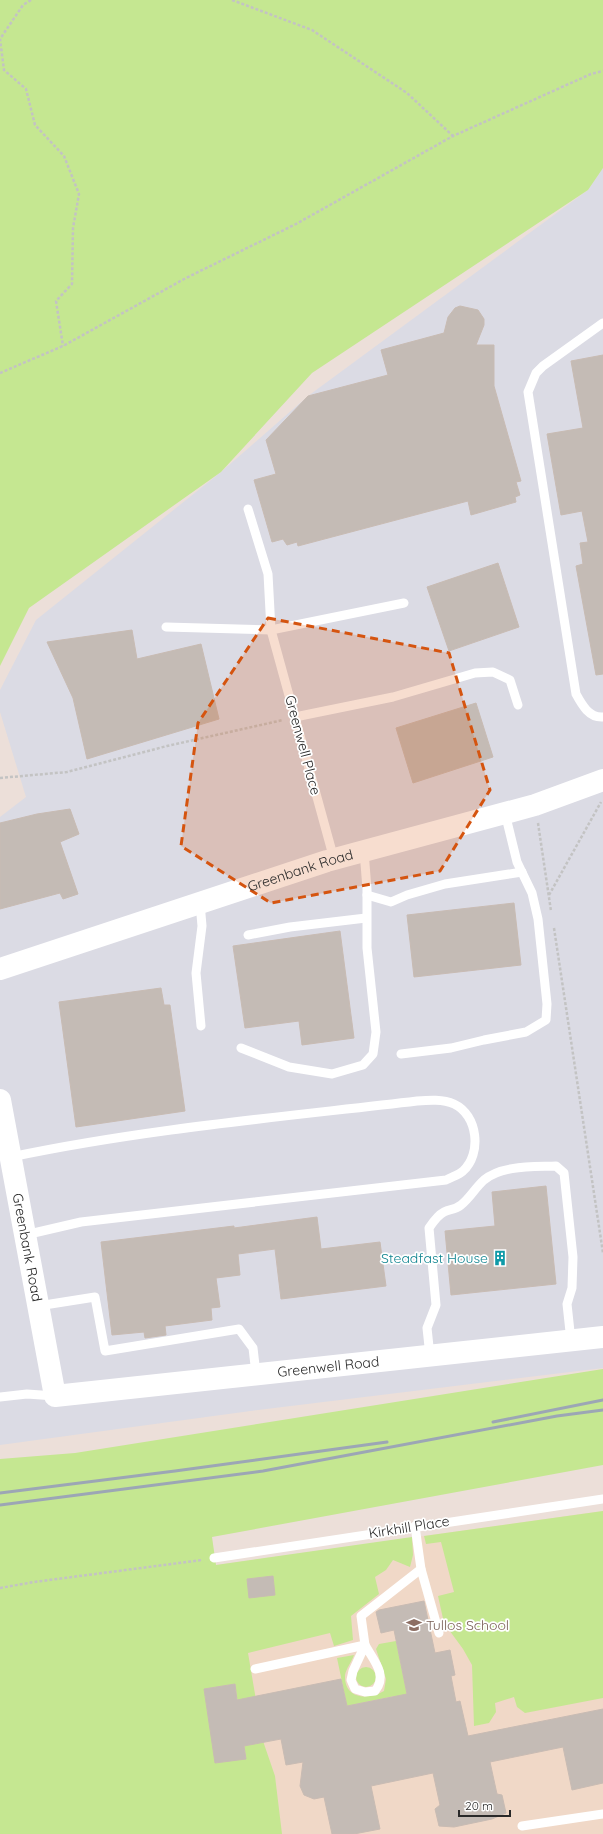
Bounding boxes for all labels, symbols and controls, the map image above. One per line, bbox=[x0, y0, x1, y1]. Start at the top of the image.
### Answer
street label: Greenwell Place bbox=[281, 693, 325, 797]
street label: Greenbank Road bbox=[245, 845, 355, 896]
street label: Greenbank Road bbox=[9, 1192, 46, 1303]
place label: Steadfast House bbox=[381, 1249, 488, 1267]
building icon: Steadfast House bbox=[491, 1249, 509, 1267]
street label: Greenwell Road bbox=[277, 1352, 380, 1381]
street label: Kirkhill Place bbox=[367, 1512, 451, 1542]
school or university icon: Tullos School bbox=[405, 1616, 423, 1634]
place label: Tullos School bbox=[426, 1616, 509, 1634]
scale bar bbox=[459, 1792, 510, 1818]
text: 20 m bbox=[465, 1798, 493, 1813]

